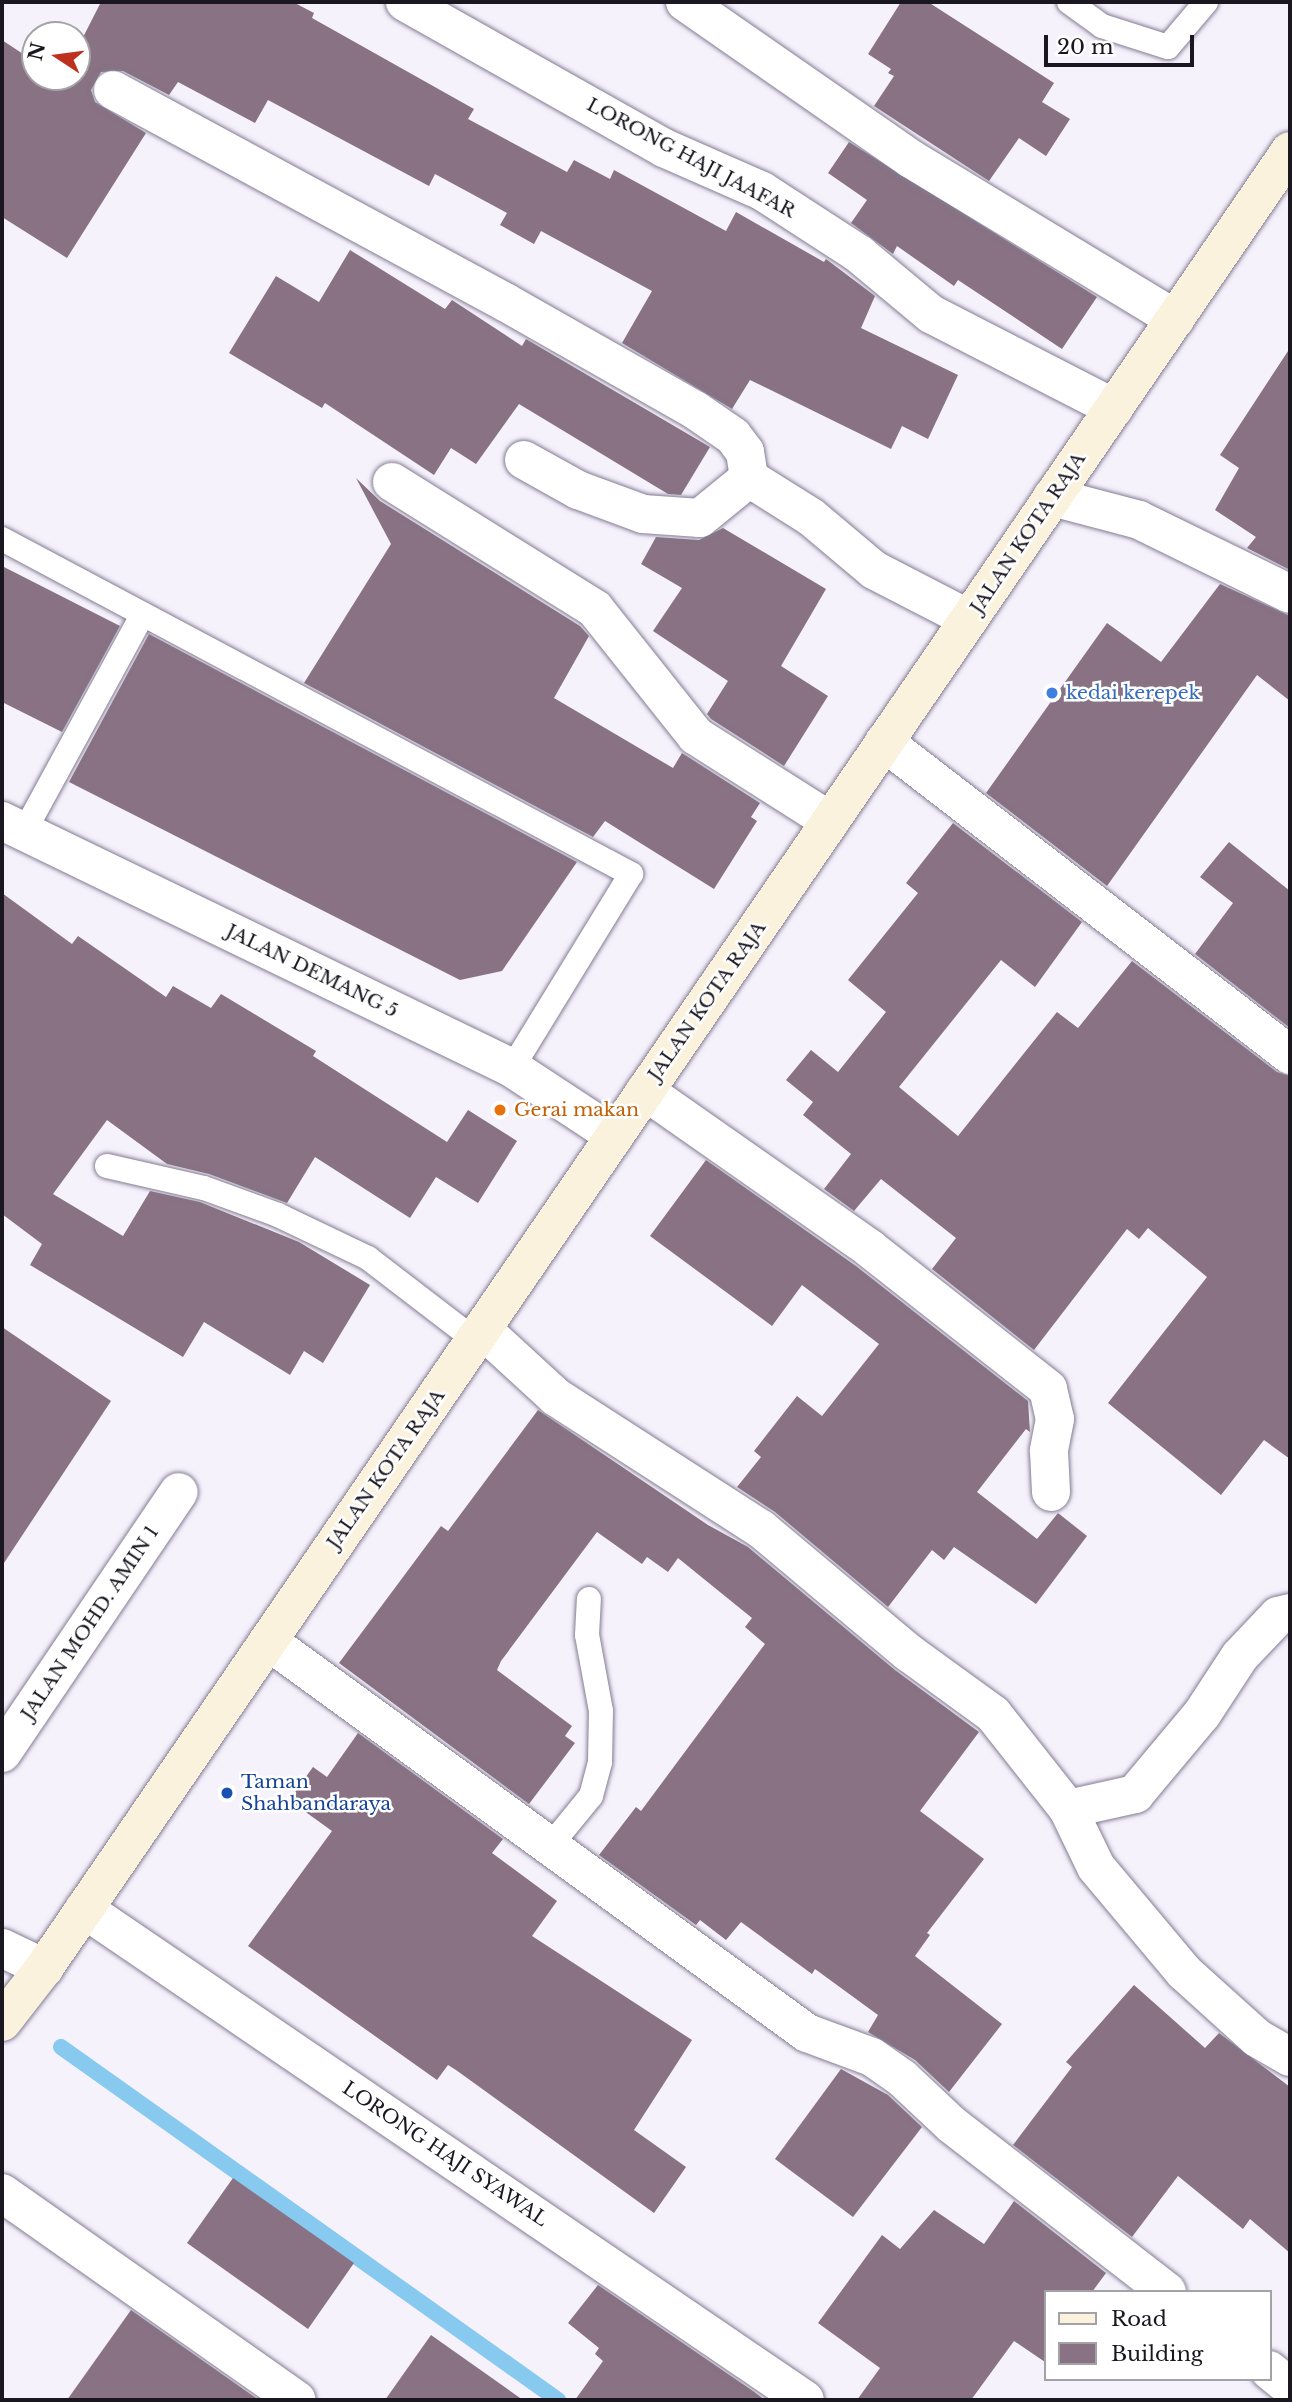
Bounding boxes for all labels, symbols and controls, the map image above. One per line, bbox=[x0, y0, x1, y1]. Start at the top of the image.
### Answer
north arrow bbox=[21, 21, 91, 91]
scale bar bbox=[1047, 21, 1198, 65]
text: 20 m bbox=[1057, 34, 1114, 60]
text: N bbox=[24, 40, 50, 63]
street label: LORONG HAJI JAAFAR bbox=[583, 93, 799, 223]
street label: JALAN KOTA RAJA bbox=[965, 448, 1091, 618]
place label: kedai kerepek bbox=[1066, 682, 1200, 704]
marker: kedai kerepek bbox=[1044, 685, 1060, 701]
street label: JALAN KOTA RAJA bbox=[643, 917, 771, 1085]
street label: JALAN DEMANG 5 bbox=[222, 919, 402, 1023]
place label: Gerai makan bbox=[514, 1099, 639, 1121]
marker: Gerai makan bbox=[492, 1102, 508, 1118]
street label: JALAN KOTA RAJA bbox=[322, 1385, 450, 1553]
street label: JALAN MOHD. AMIN 1 bbox=[16, 1521, 164, 1725]
place label: Taman Shahbandaraya bbox=[241, 1771, 391, 1815]
marker: Taman Shahbandaraya bbox=[219, 1785, 235, 1801]
street label: LORONG HAJI SYAWAL bbox=[338, 2077, 552, 2231]
legend bbox=[1044, 2290, 1271, 2381]
text: Road bbox=[1111, 2306, 1167, 2332]
text: Building bbox=[1111, 2341, 1203, 2367]

